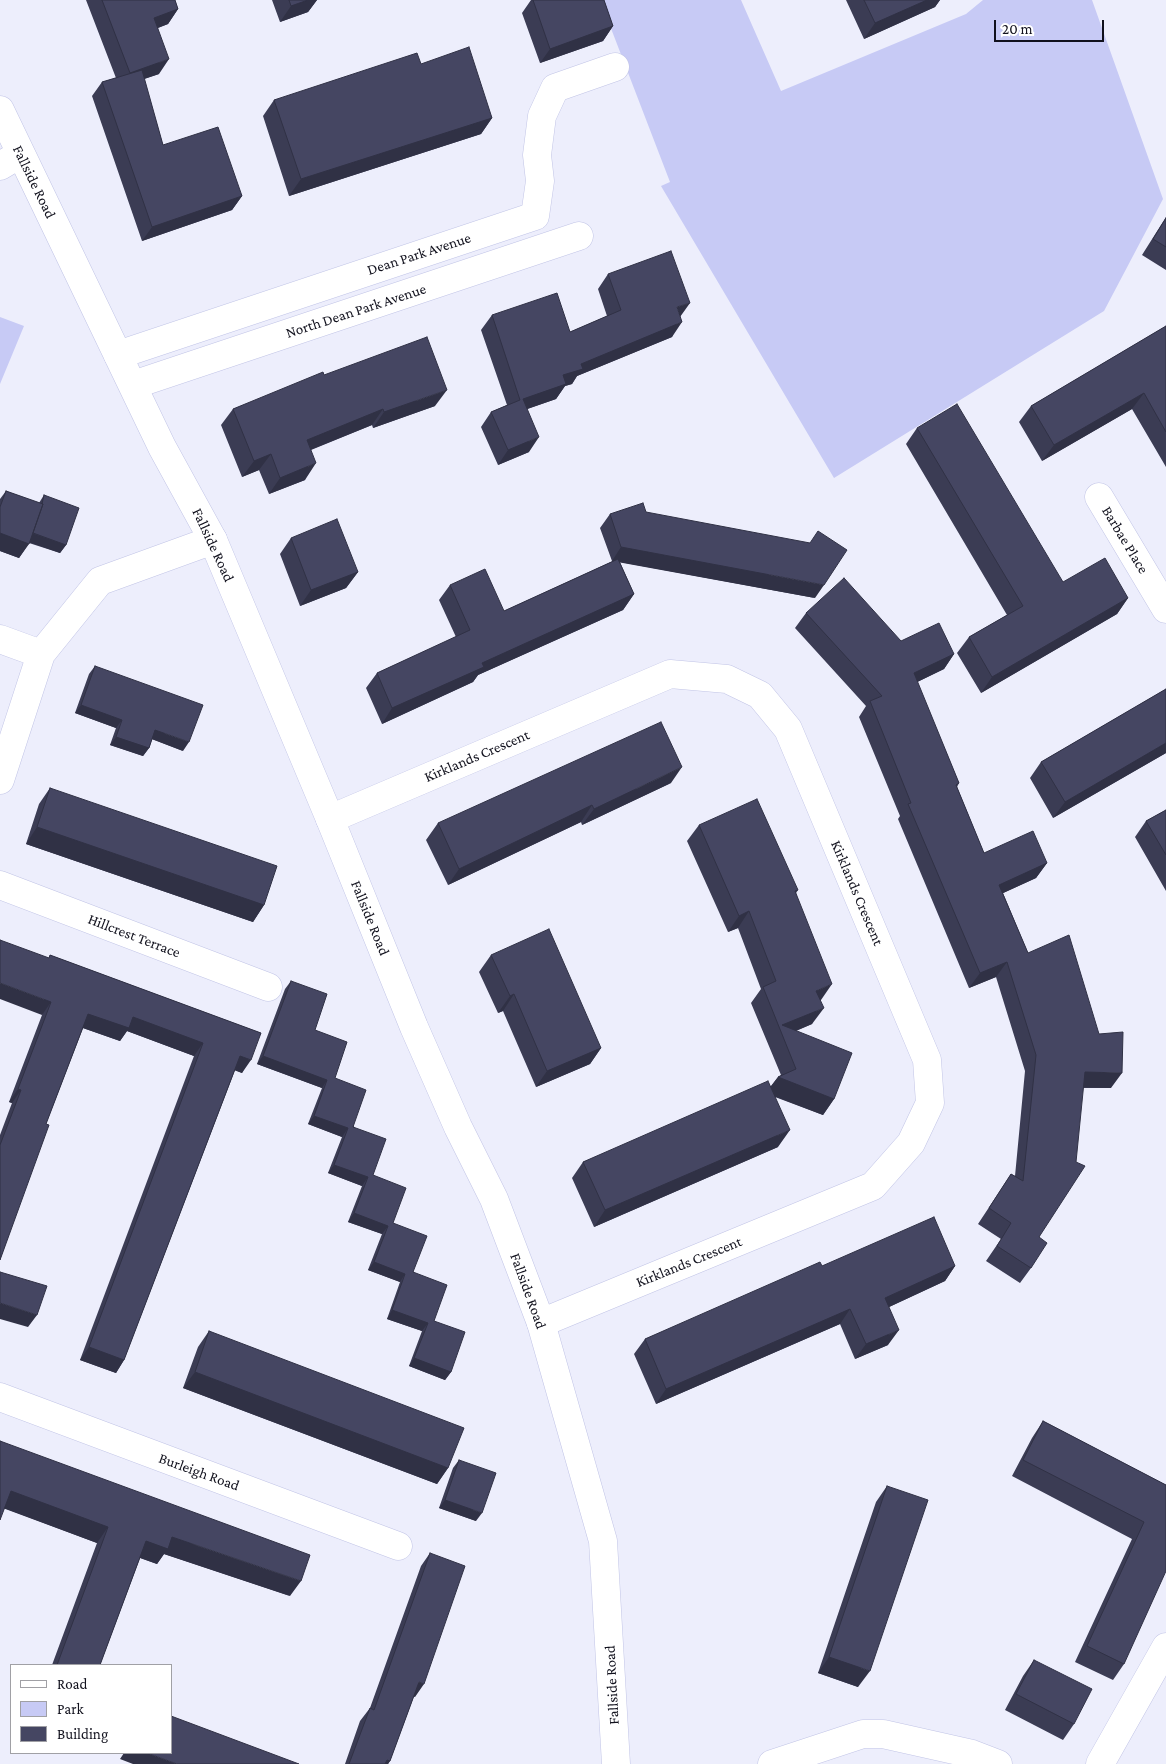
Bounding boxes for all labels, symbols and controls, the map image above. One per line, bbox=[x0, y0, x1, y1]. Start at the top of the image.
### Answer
scale bar bbox=[996, 10, 1106, 42]
text: 20 m bbox=[1002, 21, 1033, 37]
street label: Fallside Road bbox=[9, 142, 59, 222]
street label: Dean Park Avenue bbox=[365, 229, 473, 279]
street label: North Dean Park Avenue bbox=[284, 280, 428, 342]
street label: Barbae Place bbox=[1098, 503, 1152, 577]
street label: Fallside Road bbox=[188, 505, 238, 585]
street label: Kirklands Crescent bbox=[422, 726, 532, 786]
street label: Kirklands Crescent bbox=[827, 838, 887, 948]
street label: Fallside Road bbox=[347, 878, 393, 958]
street label: Hillcrest Terrace bbox=[85, 910, 183, 962]
street label: Kirklands Crescent bbox=[633, 1233, 745, 1291]
street label: Fallside Road bbox=[506, 1251, 550, 1331]
street label: Burleigh Road bbox=[156, 1449, 242, 1495]
street label: Fallside Road bbox=[601, 1645, 623, 1725]
legend bbox=[10, 1664, 172, 1754]
text: Road bbox=[57, 1676, 87, 1692]
text: Park bbox=[57, 1701, 84, 1717]
text: Building bbox=[57, 1726, 108, 1742]

